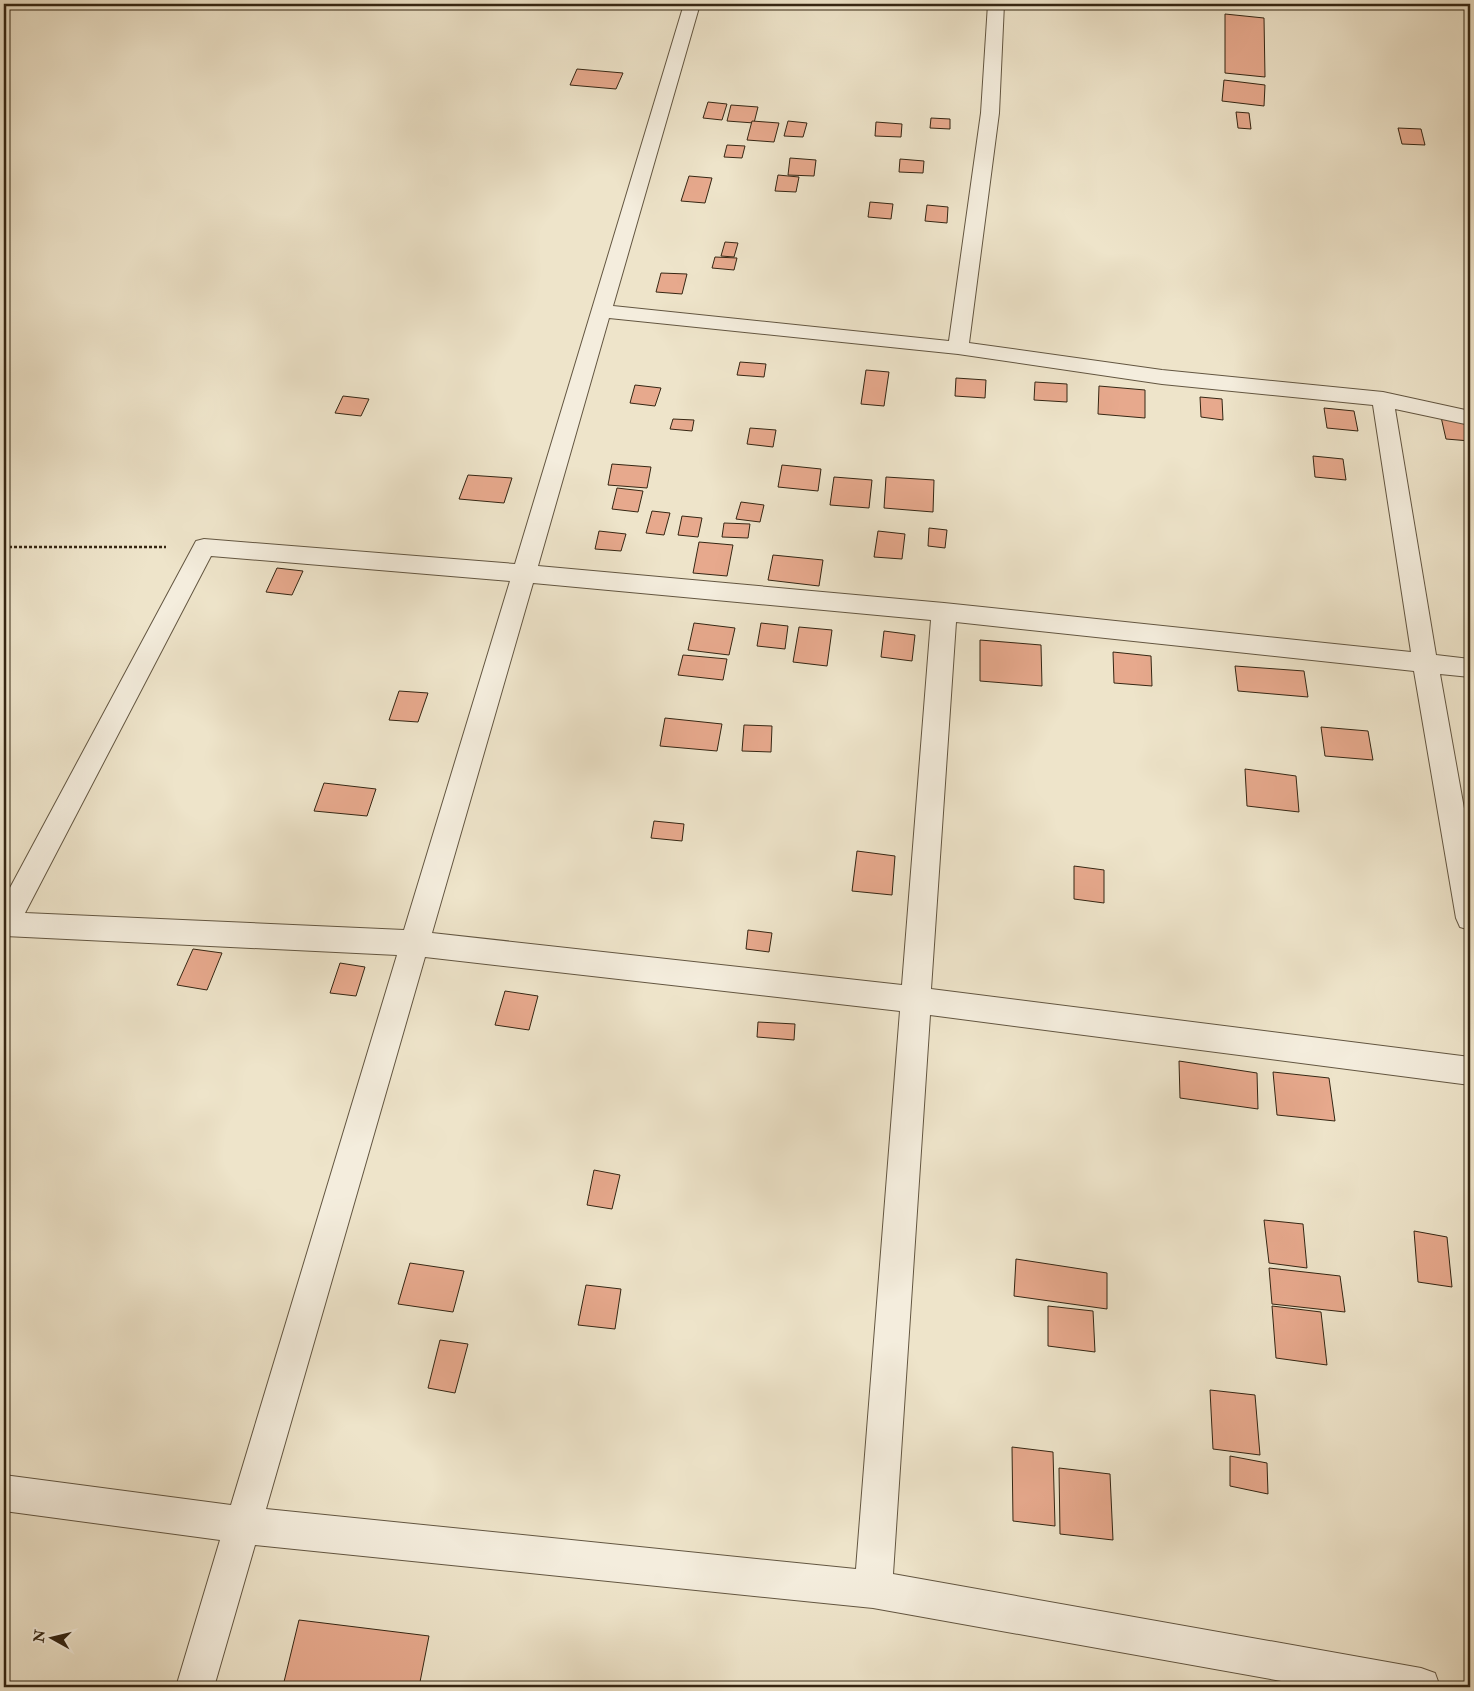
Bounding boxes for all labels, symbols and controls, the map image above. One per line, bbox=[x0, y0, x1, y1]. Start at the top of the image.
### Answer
north arrow bbox=[28, 1614, 78, 1664]
text: N bbox=[30, 1628, 49, 1645]

